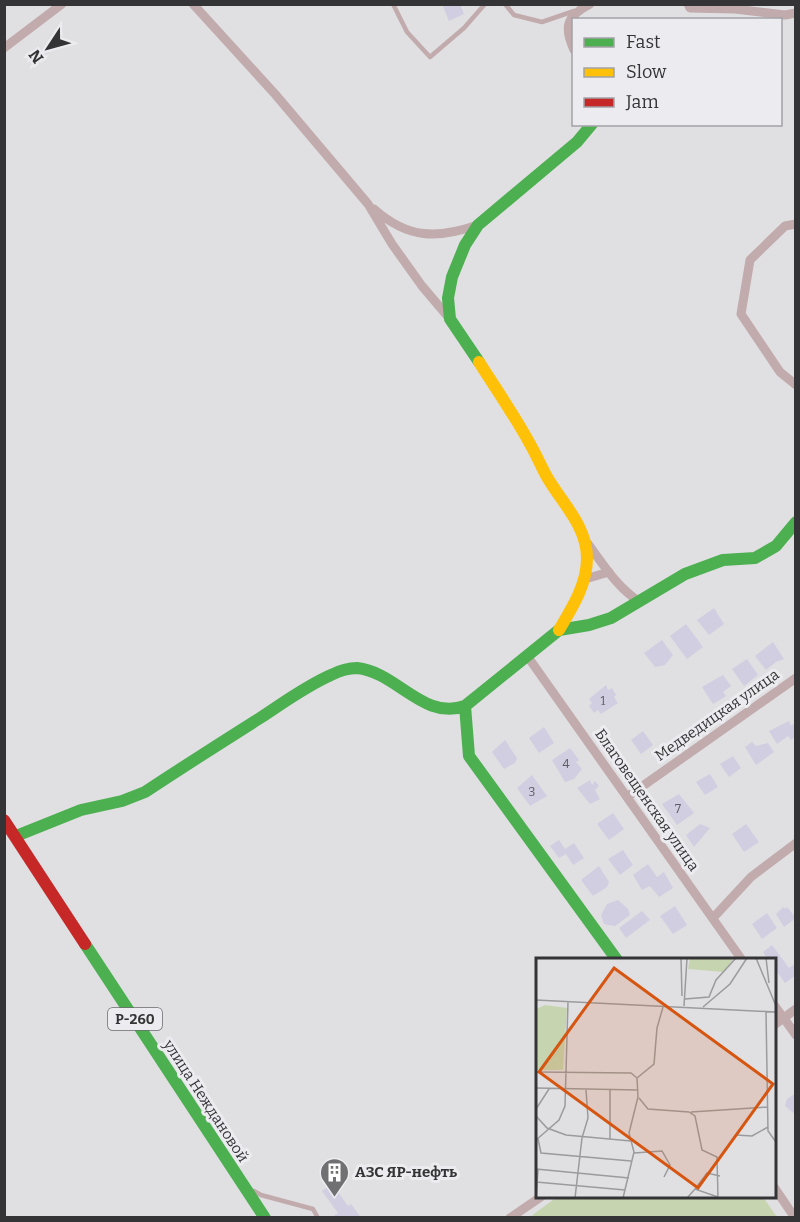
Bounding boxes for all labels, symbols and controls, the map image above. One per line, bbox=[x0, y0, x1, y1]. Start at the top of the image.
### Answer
north arrow bbox=[18, 18, 78, 78]
legend bbox=[572, 18, 782, 126]
text: Fast bbox=[626, 31, 661, 53]
text: N bbox=[25, 46, 48, 67]
text: Slow bbox=[626, 61, 667, 83]
text: Jam bbox=[625, 91, 659, 113]
street label: Медведицкая улица bbox=[651, 665, 783, 765]
house number: 1 bbox=[601, 694, 606, 708]
street label: Благовещенская улица bbox=[591, 726, 703, 874]
house number: 4 bbox=[562, 757, 570, 771]
house number: 3 bbox=[529, 785, 536, 799]
house number: 7 bbox=[675, 802, 681, 816]
inset map bbox=[536, 958, 776, 1198]
road number: Р-260 bbox=[108, 1008, 162, 1030]
street label: улица Неждановой bbox=[159, 1036, 252, 1166]
building icon: АЗС ЯР-нефть bbox=[318, 1156, 350, 1198]
place label: АЗС ЯР-нефть bbox=[355, 1163, 457, 1181]

